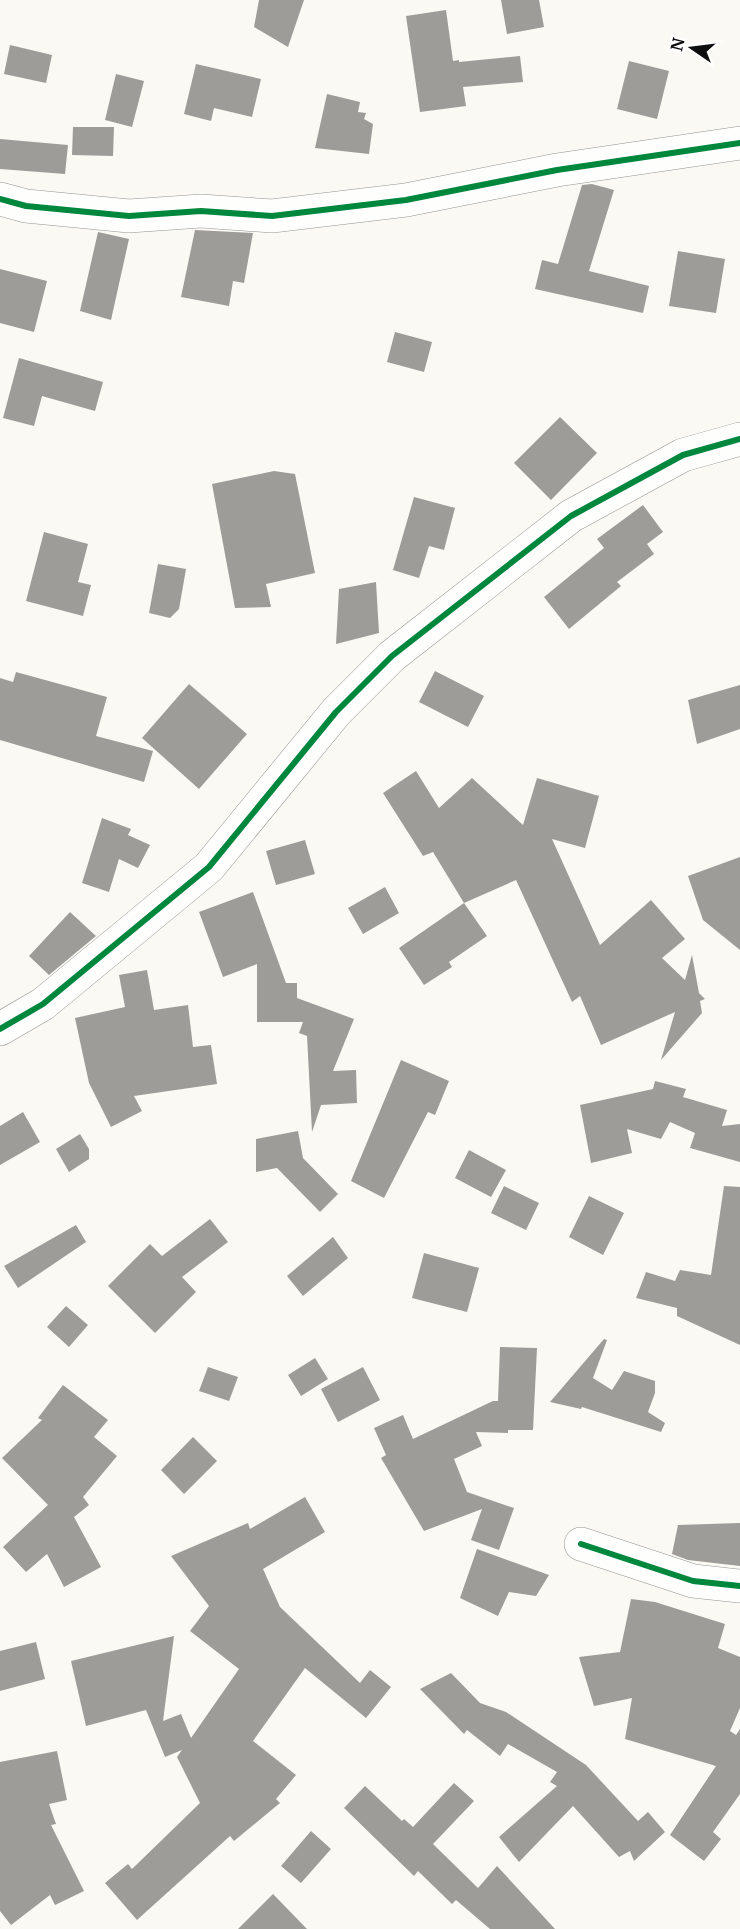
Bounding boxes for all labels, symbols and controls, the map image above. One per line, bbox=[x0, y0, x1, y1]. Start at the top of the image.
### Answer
north arrow bbox=[662, 18, 722, 78]
text: N bbox=[666, 35, 689, 53]

